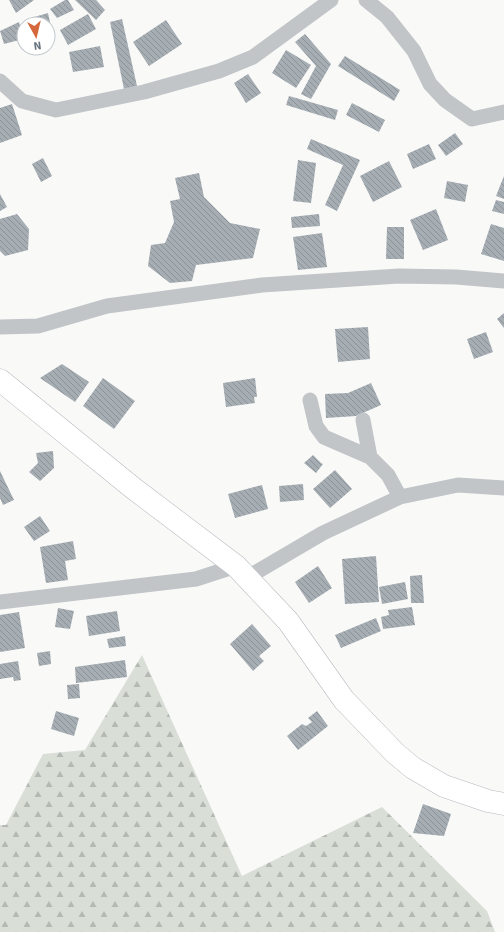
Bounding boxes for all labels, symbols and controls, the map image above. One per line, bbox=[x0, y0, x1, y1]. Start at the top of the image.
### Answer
north arrow bbox=[16, 16, 56, 56]
text: N bbox=[33, 38, 42, 52]

